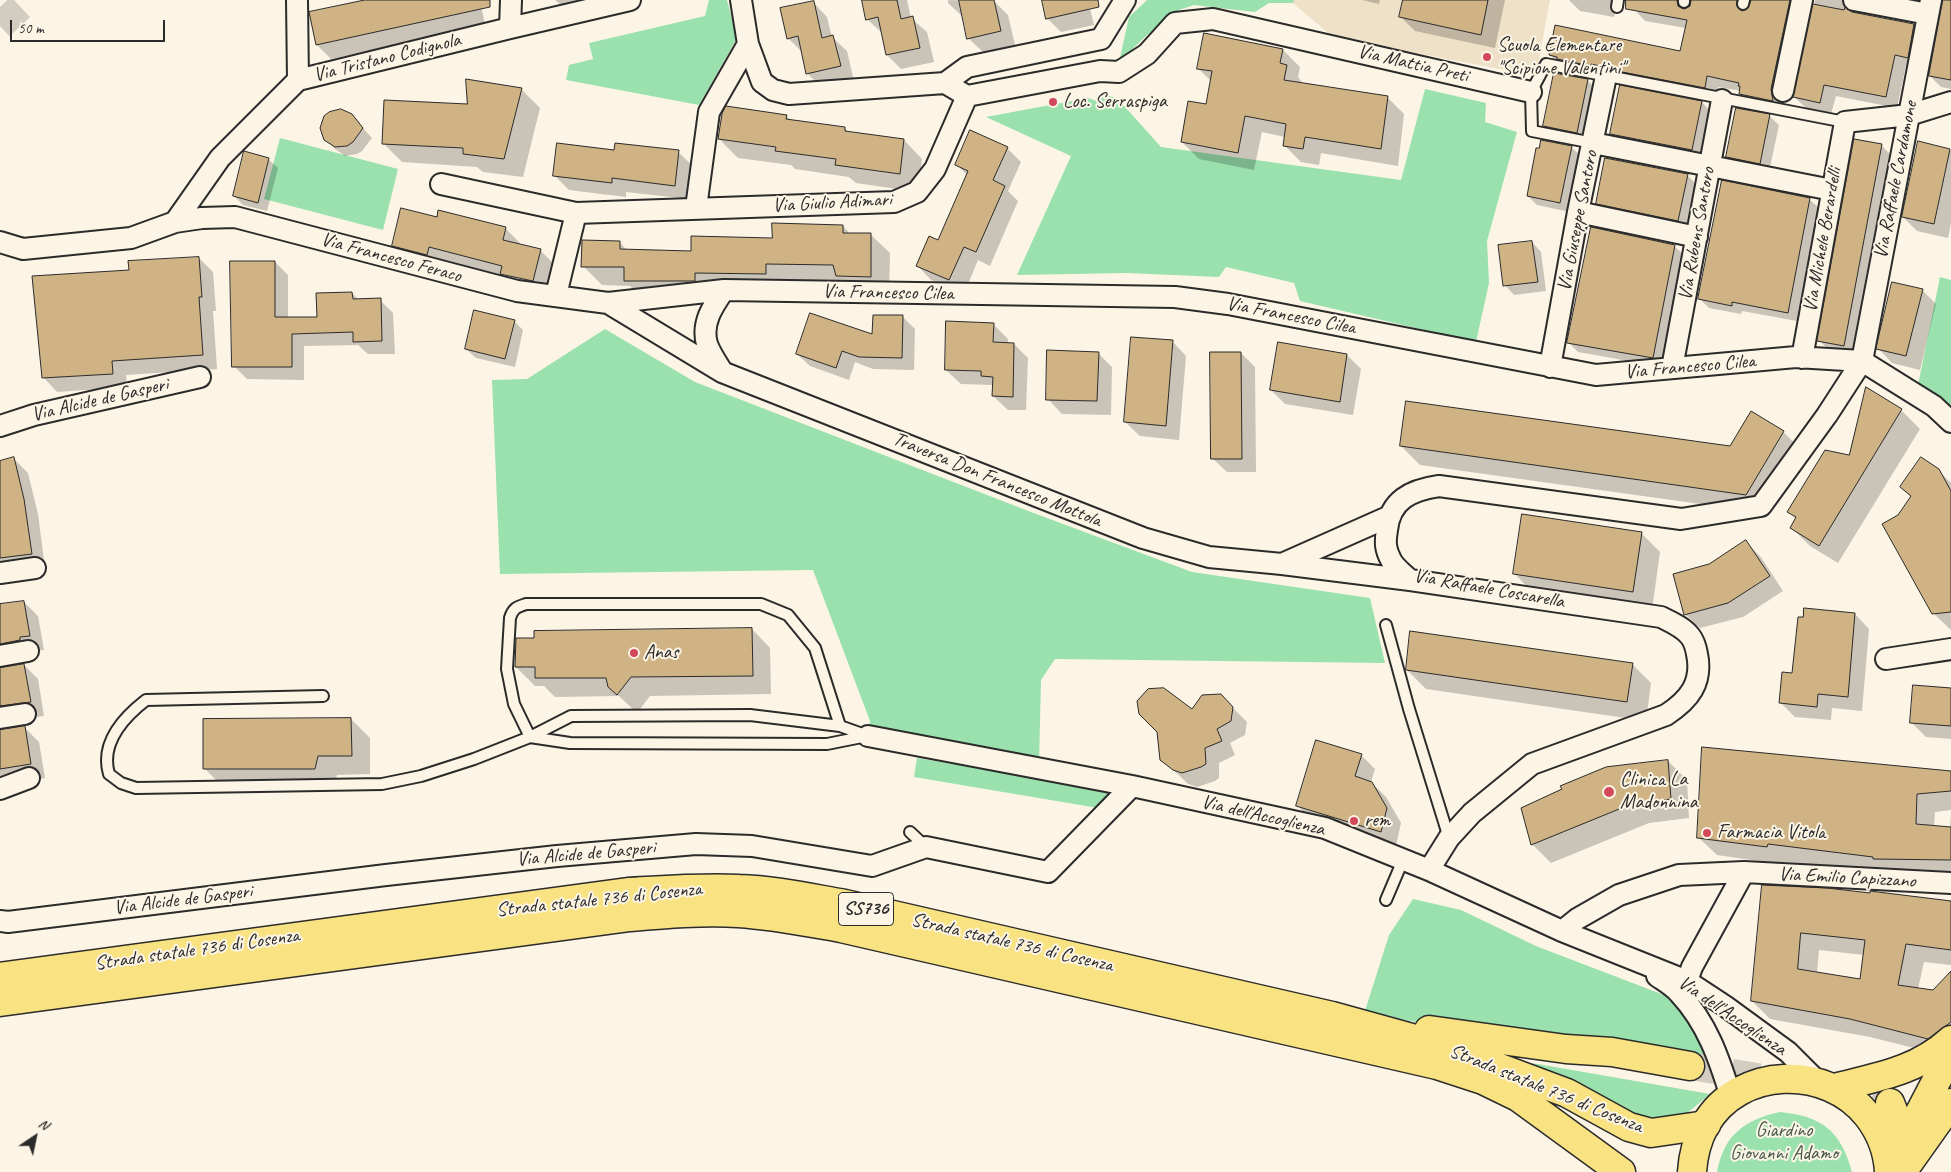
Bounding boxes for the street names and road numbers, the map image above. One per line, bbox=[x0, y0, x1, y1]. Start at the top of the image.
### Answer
street label: Via Tristano Codignola bbox=[311, 28, 463, 88]
street label: Via Mattia Preti bbox=[1355, 40, 1471, 88]
street label: Via Raffaele Cardamone bbox=[1869, 99, 1923, 261]
street label: Via Giuseppe Santoro bbox=[1553, 149, 1603, 293]
street label: Via Rubens Santoro bbox=[1673, 166, 1721, 302]
street label: Via Michele Berardelli bbox=[1798, 166, 1848, 314]
street label: Via Giulio Adimari bbox=[772, 188, 892, 218]
street label: Via Francesco Feraco bbox=[318, 228, 464, 288]
street label: Via Francesco Cilea bbox=[822, 280, 954, 306]
street label: Via Francesco Cilea bbox=[1224, 292, 1358, 340]
street label: Via Francesco Cilea bbox=[1624, 349, 1756, 385]
street label: Via Alcide de Gasperi bbox=[29, 373, 171, 427]
street label: Traversa Don Francesco Mottola bbox=[889, 427, 1105, 533]
street label: Via Raffaele Coscarella bbox=[1412, 564, 1566, 614]
street label: Via dell'Accoglienza bbox=[1199, 790, 1327, 842]
street label: Via Alcide de Gasperi bbox=[516, 836, 656, 872]
street label: Via Emilio Capizzano bbox=[1778, 862, 1916, 894]
street label: Strada statale 736 di Cosenza bbox=[495, 877, 703, 923]
street label: Via Alcide de Gasperi bbox=[112, 880, 254, 920]
road number: SS736 bbox=[838, 892, 894, 926]
street label: Strada statale 736 di Cosenza bbox=[909, 908, 1115, 978]
street label: Strada statale 736 di Cosenza bbox=[93, 924, 301, 976]
street label: Via dell'Accoglienza bbox=[1673, 971, 1791, 1061]
street label: Strada statale 736 di Cosenza bbox=[1446, 1039, 1646, 1139]

